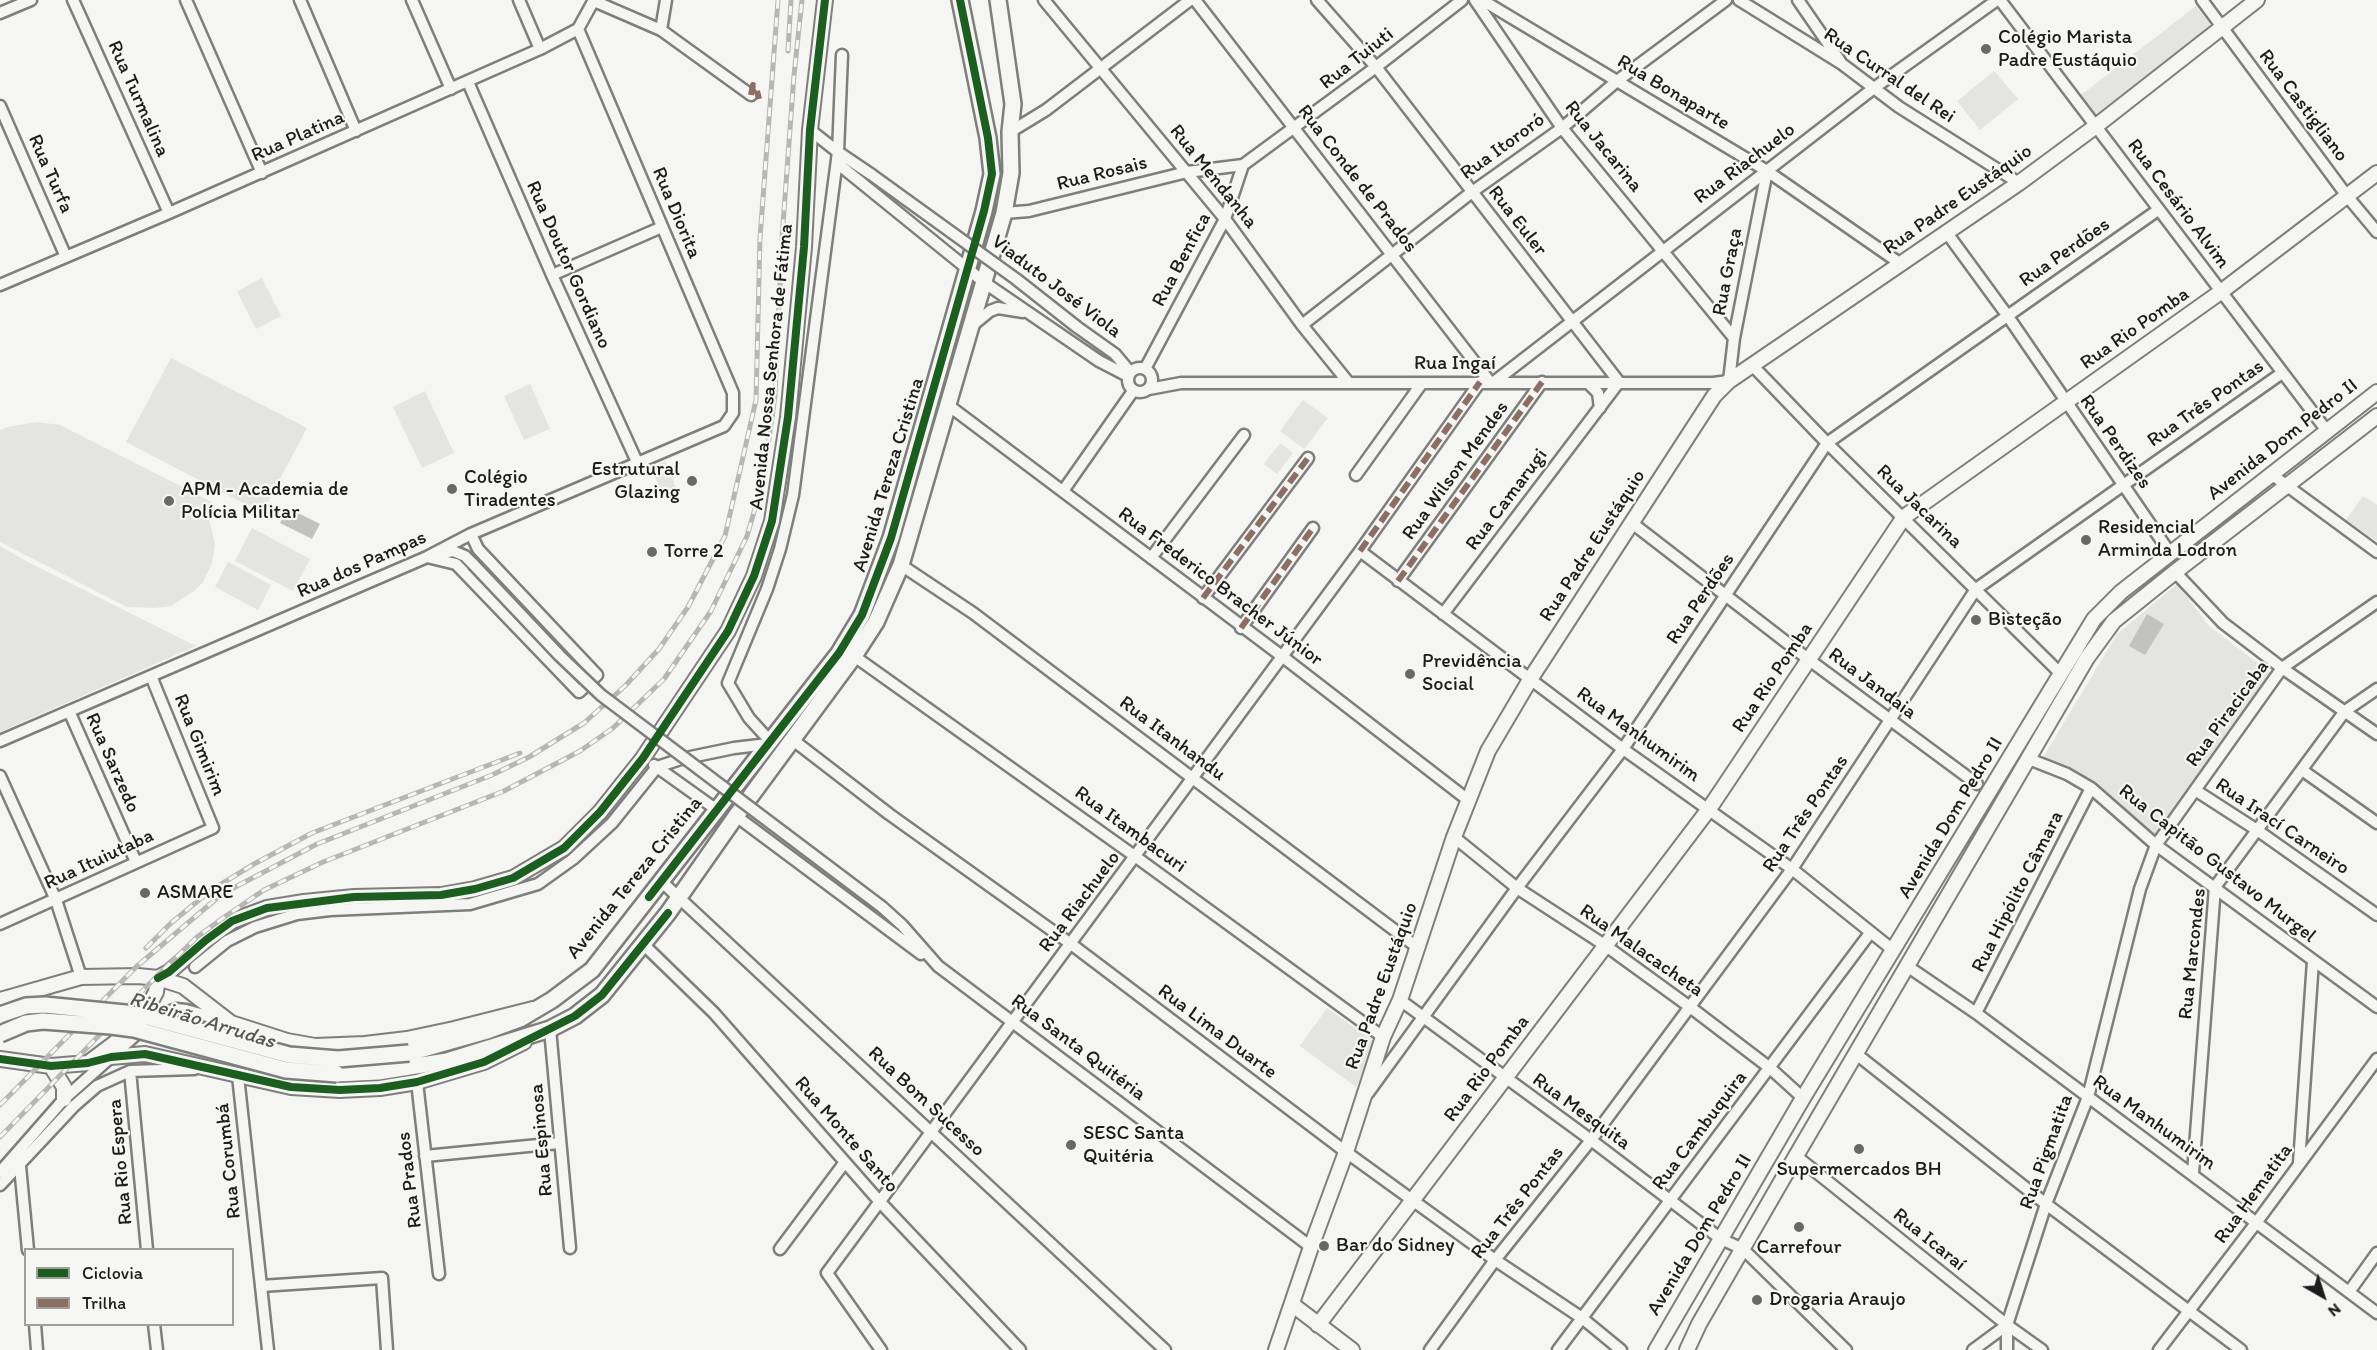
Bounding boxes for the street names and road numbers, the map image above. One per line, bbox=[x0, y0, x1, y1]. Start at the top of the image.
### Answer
street label: Rua Tuiuti bbox=[1315, 23, 1399, 95]
street label: Rua Curral del Rei bbox=[1818, 23, 1960, 129]
street label: Rua Turmalina bbox=[102, 37, 174, 161]
street label: Rua Castigliano bbox=[2253, 45, 2353, 167]
street label: Rua Bonaparte bbox=[1612, 50, 1734, 136]
street label: Rua Jacarina bbox=[1559, 96, 1647, 198]
street label: Rua Conde de Prados bbox=[1292, 100, 1422, 258]
street label: Rua Platina bbox=[248, 106, 348, 168]
street label: Rua Itororó bbox=[1456, 108, 1550, 186]
street label: Rua Riachuelo bbox=[1690, 118, 1800, 210]
street label: Rua Mendanha bbox=[1164, 120, 1262, 234]
street label: Rua Turfa bbox=[22, 131, 78, 217]
street label: Rua Cesário Alvim bbox=[2121, 134, 2235, 274]
street label: Rua Padre Eustáquio bbox=[1879, 140, 2037, 260]
street label: Rua Rosais bbox=[1054, 151, 1150, 197]
street label: Rua Diorita bbox=[646, 164, 706, 262]
street label: Rua Doutor Gordiano bbox=[520, 177, 616, 353]
street label: Rua Euler bbox=[1482, 181, 1552, 261]
street label: Rua Benfica bbox=[1147, 209, 1217, 311]
street label: Rua Perdões bbox=[2015, 213, 2115, 293]
street label: Avenida Nossa Senhora de Fátima bbox=[745, 223, 799, 511]
street label: Rua Graça bbox=[1708, 226, 1748, 318]
street label: Viaduto José Viola bbox=[986, 230, 1126, 344]
street label: Rua Rio Pomba bbox=[2076, 283, 2194, 375]
street label: Rua Ingaí bbox=[1414, 352, 1496, 376]
street label: Rua Três Pontas bbox=[2143, 355, 2269, 453]
street label: Avenida Dom Pedro II bbox=[2203, 374, 2363, 506]
street label: Avenida Tereza Cristina bbox=[848, 375, 930, 575]
street label: Rua Perdizes bbox=[2074, 390, 2156, 494]
street label: Rua Wilson Mendes bbox=[1397, 397, 1515, 545]
street label: Rua Camarugi bbox=[1461, 444, 1553, 556]
street label: Rua Jacarina bbox=[1871, 460, 1967, 554]
street label: Rua Padre Eustáquio bbox=[1535, 465, 1651, 627]
street label: Rua Frederico Bracher Júnior bbox=[1113, 502, 1327, 672]
street label: Rua dos Pampas bbox=[294, 526, 430, 604]
street label: Rua Perdões bbox=[1662, 549, 1740, 649]
street label: Rua Rio Pomba bbox=[1727, 618, 1819, 738]
street label: Rua Jandaia bbox=[1823, 643, 1921, 725]
street label: Rua Piracicaba bbox=[2181, 656, 2275, 772]
street label: Rua Manhumirim bbox=[1571, 682, 1705, 788]
street label: Rua Gimirim bbox=[168, 691, 230, 799]
street label: Rua Itanhandu bbox=[1114, 691, 1230, 787]
street label: Rua Sarzedo bbox=[79, 709, 145, 817]
street label: Avenida Dom Pedro II bbox=[1893, 733, 2009, 903]
street label: Rua Três Pontas bbox=[1758, 751, 1854, 877]
street label: Rua Irací Carneiro bbox=[2210, 773, 2354, 881]
street label: Rua Capitão Gustavo Murgel bbox=[2113, 779, 2321, 949]
street label: Rua Itambacuri bbox=[1069, 781, 1191, 879]
street label: Avenida Tereza Cristina bbox=[562, 792, 708, 964]
street label: Rua Hipólito Câmara bbox=[1967, 807, 2069, 977]
street label: Rua Ituiutaba bbox=[40, 824, 158, 896]
street label: Rua Riachuelo bbox=[1034, 847, 1126, 957]
street label: Rua Marcondes bbox=[2174, 887, 2212, 1021]
street label: Rua Padre Eustáquio bbox=[1341, 899, 1423, 1073]
street label: Rua Malacacheta bbox=[1574, 899, 1708, 1003]
street label: Rua Lima Duarte bbox=[1153, 979, 1281, 1085]
street label: Rua Santa Quitéria bbox=[1006, 989, 1150, 1107]
street label: Rua Rio Pomba bbox=[1439, 1011, 1535, 1127]
street label: Rua Bom Sucesso bbox=[863, 1042, 989, 1162]
street label: Rua Cambuquira bbox=[1647, 1067, 1753, 1195]
street label: Rua Mesquita bbox=[1527, 1068, 1635, 1156]
street label: Rua Manhumirim bbox=[2087, 1070, 2221, 1176]
street label: Rua Monte Santo bbox=[789, 1072, 903, 1198]
street label: Rua Espinosa bbox=[525, 1083, 559, 1197]
street label: Rua Pigmatita bbox=[2015, 1091, 2079, 1213]
street label: Rua Rio Espera bbox=[104, 1098, 138, 1226]
street label: Rua Corumbá bbox=[211, 1102, 247, 1220]
street label: Rua Prados bbox=[392, 1130, 428, 1230]
street label: Rua Hematita bbox=[2210, 1139, 2298, 1249]
street label: Rua Três Pontas bbox=[1466, 1142, 1570, 1264]
street label: Avenida Dom Pedro II bbox=[1642, 1150, 1758, 1320]
street label: Rua Icaraí bbox=[1888, 1203, 1970, 1277]

